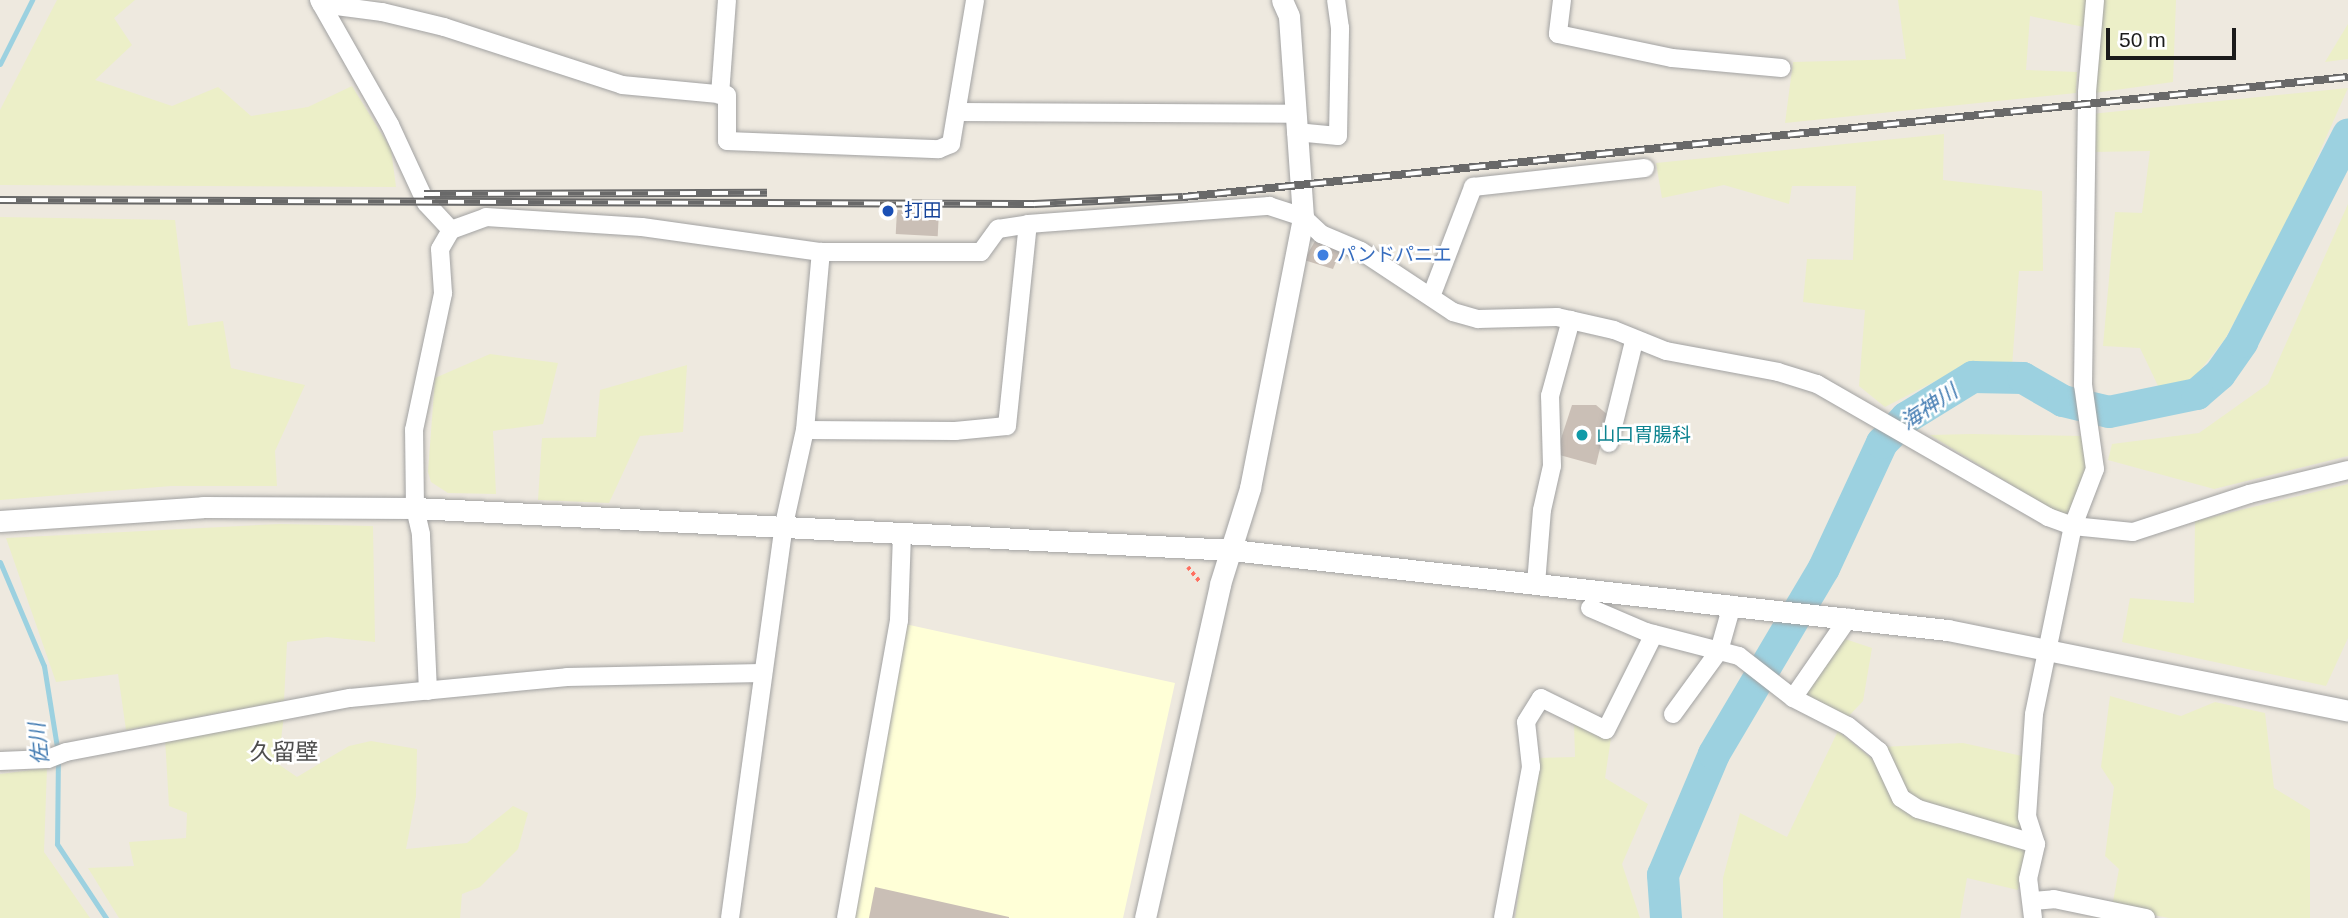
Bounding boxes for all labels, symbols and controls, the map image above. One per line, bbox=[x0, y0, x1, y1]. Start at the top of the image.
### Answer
scale bar bbox=[2110, 14, 2240, 58]
text: 50 m bbox=[2119, 28, 2166, 51]
place label: 打田 bbox=[904, 200, 942, 222]
marker: 打田 bbox=[878, 201, 898, 221]
place label: パンドパニエ bbox=[1337, 244, 1451, 266]
marker: パンドパニエ bbox=[1315, 247, 1331, 263]
water label: 海神川 bbox=[1896, 379, 1962, 435]
place label: 山口胃腸科 bbox=[1596, 424, 1691, 446]
marker: 山口胃腸科 bbox=[1574, 427, 1590, 443]
water label: 佐川 bbox=[24, 722, 54, 766]
district label: 久留壁 bbox=[250, 738, 318, 766]

